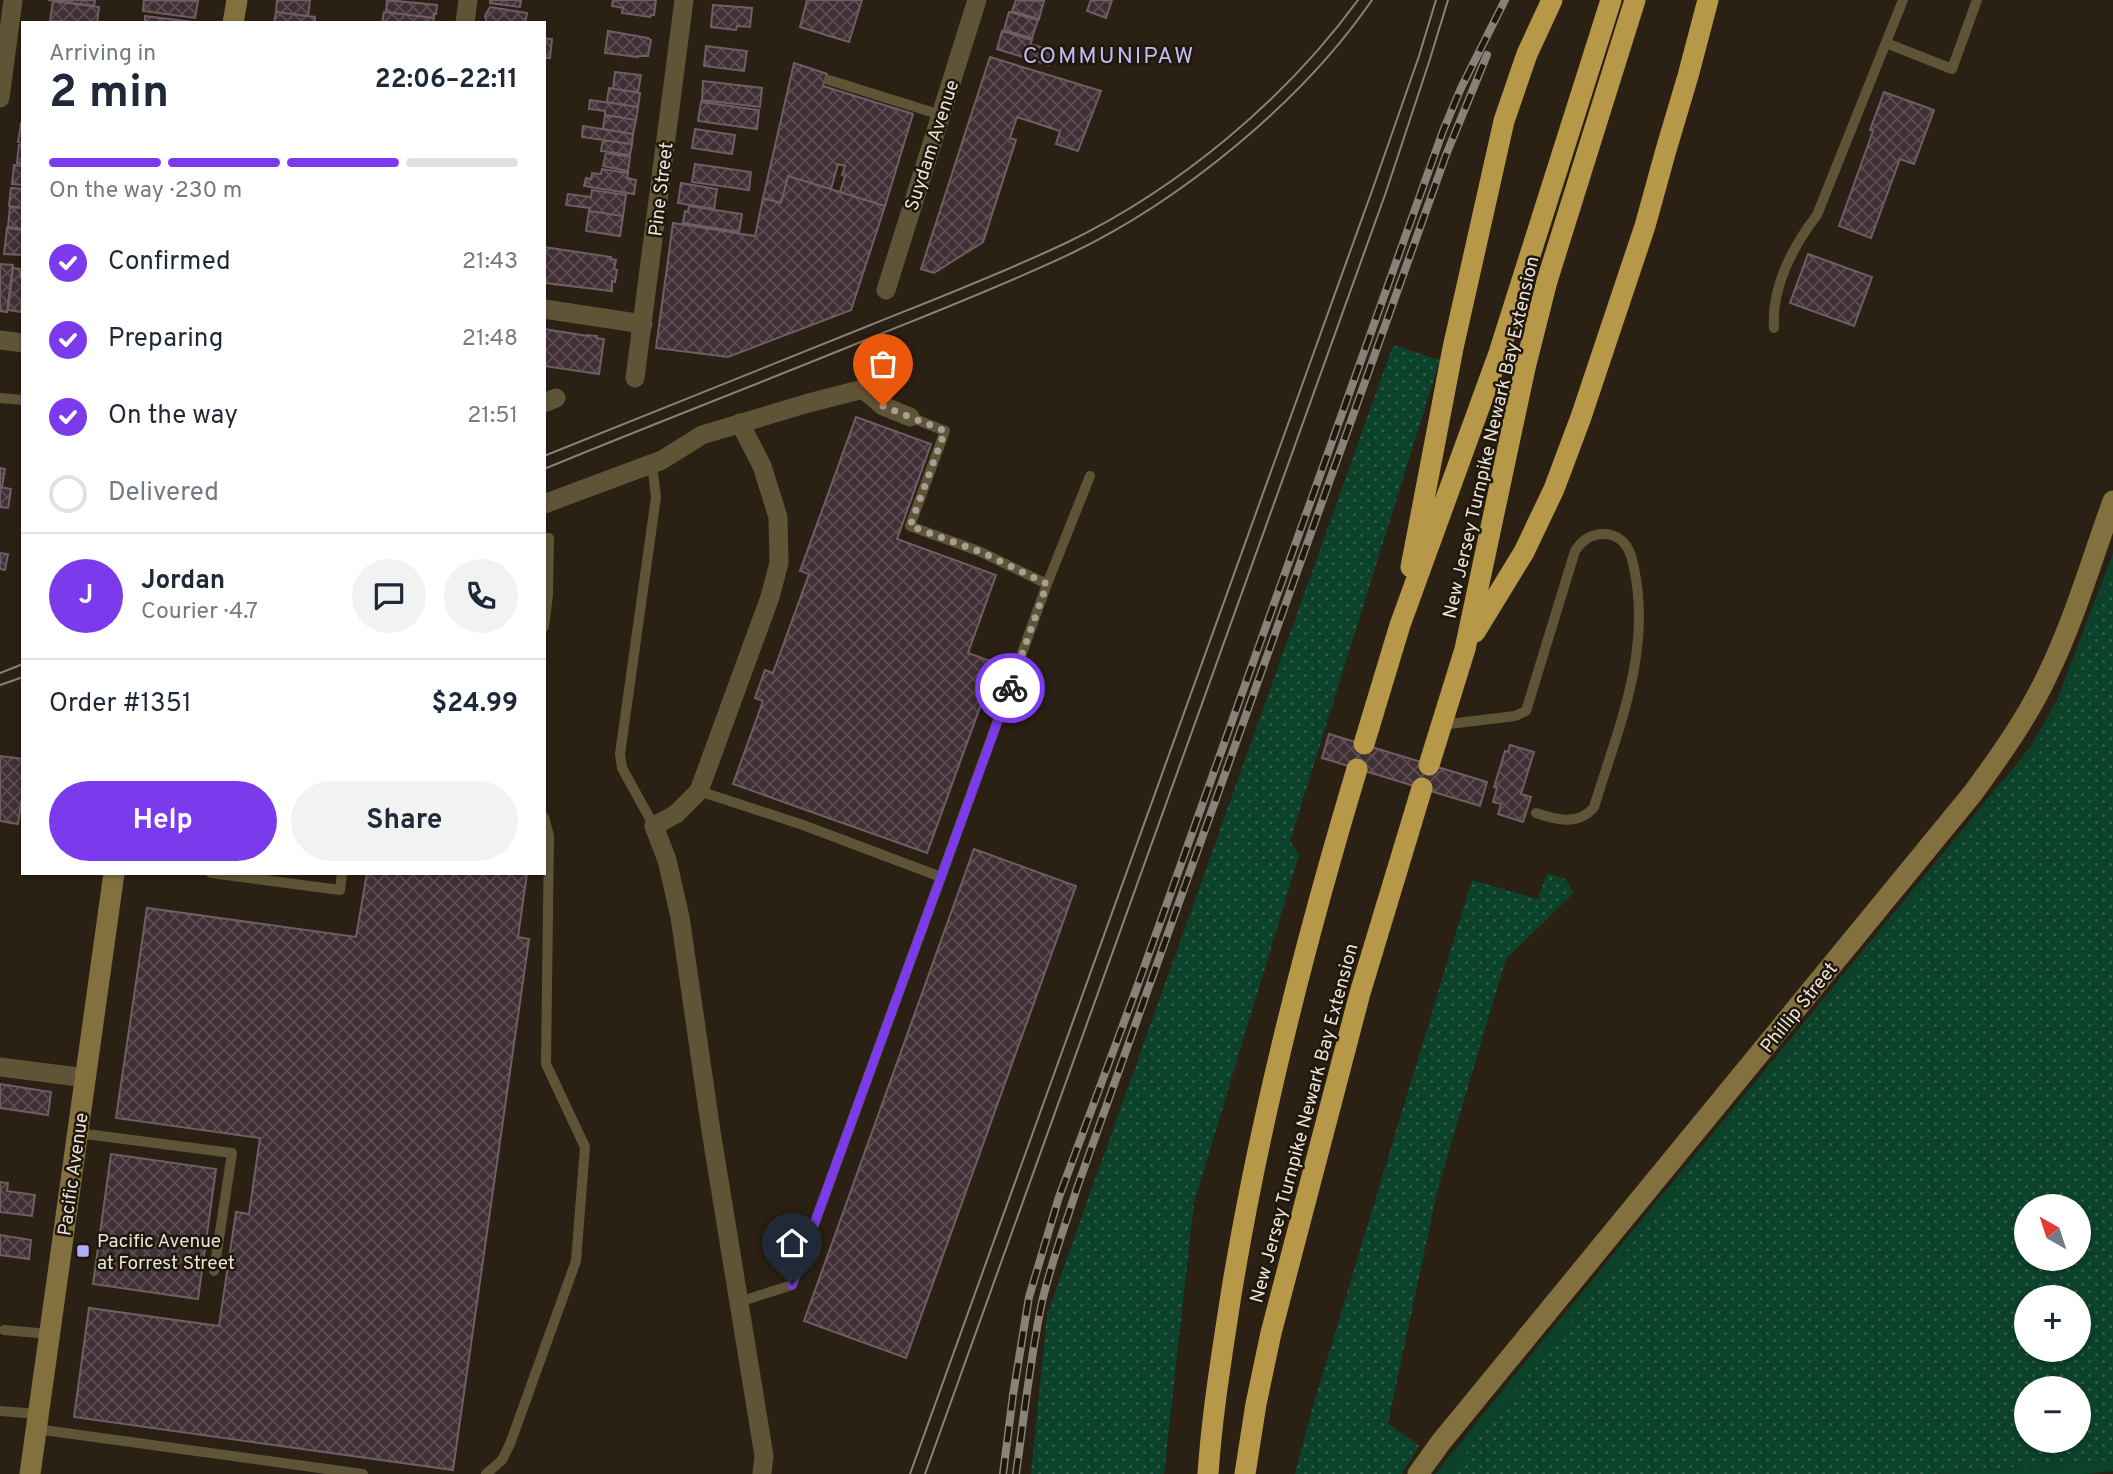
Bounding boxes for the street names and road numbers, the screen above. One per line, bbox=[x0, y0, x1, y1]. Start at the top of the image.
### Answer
street label: Suydam Avenue bbox=[900, 77, 965, 214]
street label: Pine Street bbox=[644, 141, 680, 238]
street label: New Jersey Turnpike Newark Bay Extension bbox=[1439, 254, 1545, 621]
street label: New Jersey Turnpike Newark Bay Extension bbox=[1245, 941, 1365, 1306]
street label: Phillip Street bbox=[1756, 958, 1843, 1058]
street label: Pacific Avenue bbox=[53, 1111, 94, 1237]

